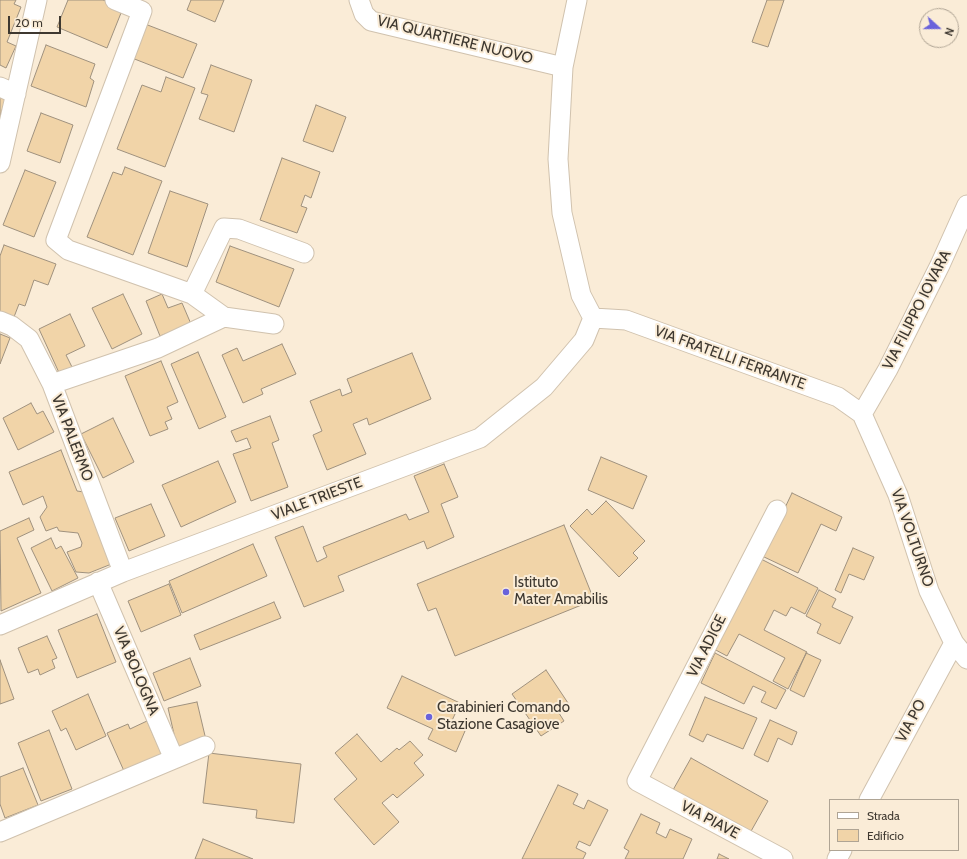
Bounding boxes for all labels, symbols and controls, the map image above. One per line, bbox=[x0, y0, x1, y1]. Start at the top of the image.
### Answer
scale bar bbox=[10, 8, 63, 34]
north arrow bbox=[919, 8, 959, 48]
street label: VIA QUARTIERE NUOVO bbox=[375, 12, 535, 68]
text: 20 m bbox=[15, 15, 43, 30]
text: N bbox=[941, 26, 957, 38]
street label: VIA FILIPPO IOVARA bbox=[879, 247, 955, 373]
street label: VIA FRATELLI FERRANTE bbox=[652, 322, 808, 394]
street label: VIA PALERMO bbox=[47, 392, 97, 484]
street label: VIALE TRIESTE bbox=[269, 473, 365, 525]
street label: VIA VOLTURNO bbox=[887, 487, 937, 589]
place label: Istituto Mater Amabilis bbox=[514, 574, 608, 609]
marker: Istituto Mater Amabilis bbox=[501, 587, 511, 597]
street label: VIA ADIGE bbox=[684, 612, 730, 680]
street label: VIA BOLOGNA bbox=[109, 624, 163, 718]
street label: VIA PO bbox=[892, 697, 930, 745]
place label: Carabinieri Comando Stazione Casagiove bbox=[437, 699, 570, 734]
marker: Carabinieri Comando Stazione Casagiove bbox=[424, 712, 434, 722]
street label: VIA PIAVE bbox=[678, 797, 742, 843]
legend bbox=[829, 799, 959, 851]
text: Strada bbox=[867, 808, 900, 823]
text: Edificio bbox=[867, 828, 904, 843]

